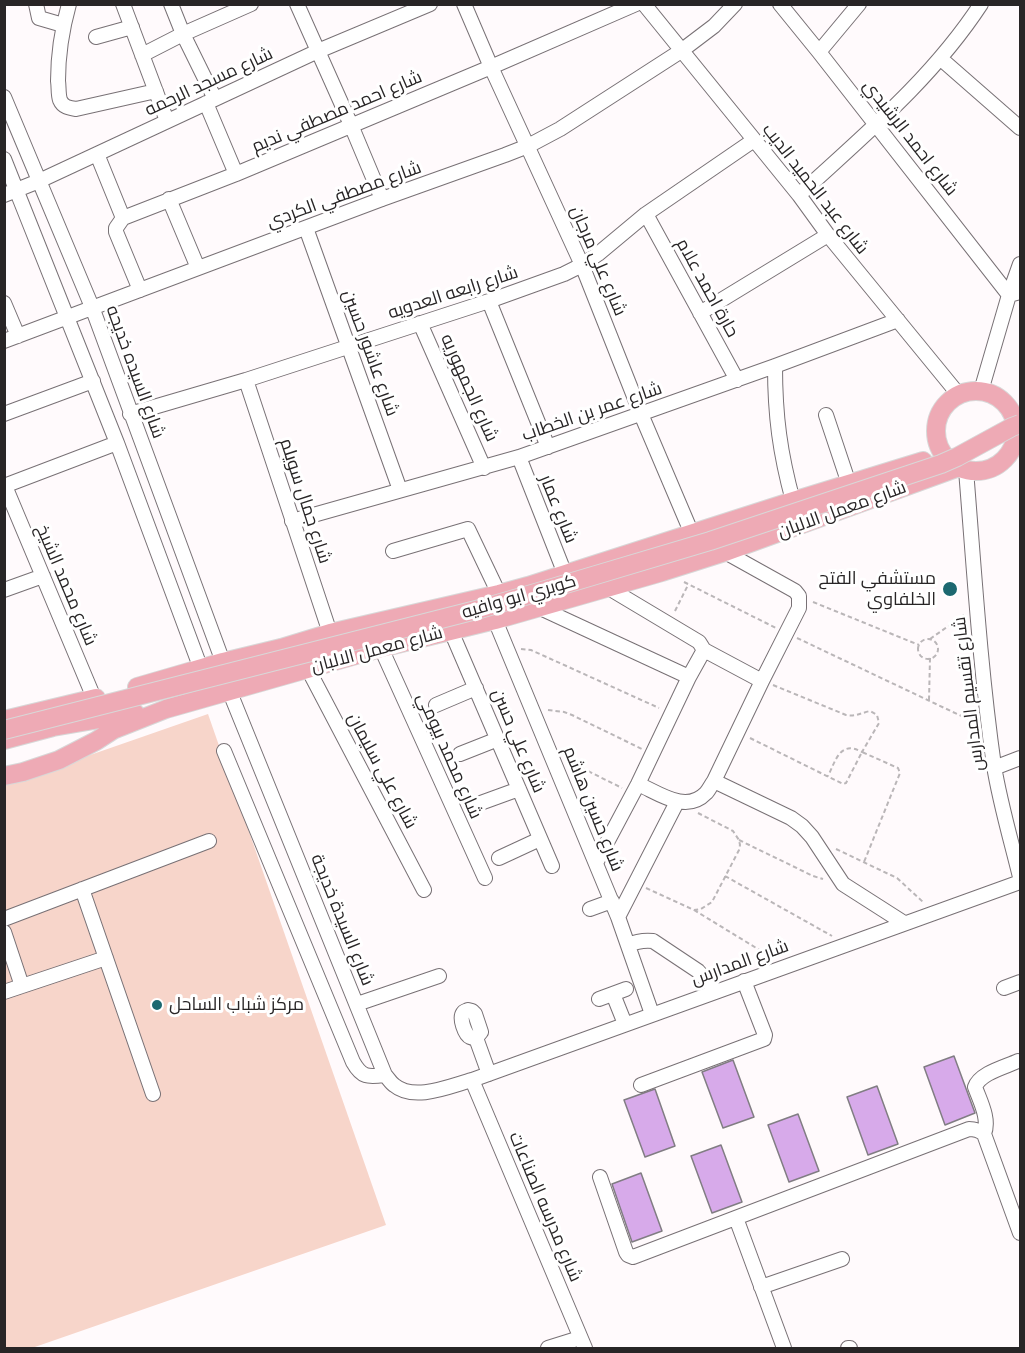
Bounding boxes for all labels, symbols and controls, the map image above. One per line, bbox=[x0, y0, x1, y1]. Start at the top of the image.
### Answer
street label: شارع مسجد الرحمه bbox=[142, 43, 276, 121]
street label: شارع احمد مصطفي نديم bbox=[248, 66, 426, 158]
street label: شارع احمد الرشيدي bbox=[858, 76, 962, 200]
street label: شارع عبد الحميد الديب bbox=[757, 119, 873, 259]
street label: شارع مصطفي الكردي bbox=[264, 157, 424, 233]
street label: شارع علي مرجان bbox=[565, 203, 631, 319]
street label: حارة احمد علام bbox=[671, 235, 743, 341]
street label: شارع رابعه العدويه bbox=[385, 262, 521, 324]
street label: شارع عاشور حسين bbox=[337, 287, 403, 419]
street label: شارع السيده خديجه bbox=[101, 303, 169, 441]
street label: شارع الجمهوريه bbox=[436, 331, 502, 445]
street label: شارع عمر بن الخطاب bbox=[519, 378, 665, 446]
street label: شارع جمال سويلم bbox=[275, 436, 335, 566]
street label: شارع عمار bbox=[535, 472, 581, 546]
street label: شارع معمل الالبان bbox=[775, 477, 909, 543]
street label: شارع محمد الشيخ bbox=[31, 521, 101, 649]
place label: مستشفي الفتح الخلفاوي bbox=[819, 568, 936, 610]
street label: كوبري ابو وافيه bbox=[459, 570, 579, 624]
marker: مستشفي الفتح الخلفاوي bbox=[941, 580, 959, 598]
street label: شارع تقسيم المدارس bbox=[949, 616, 989, 772]
street label: شارع معمل الالبان bbox=[309, 622, 445, 678]
street label: شارع علي حسن bbox=[486, 686, 550, 796]
street label: شارع محمد بيومي bbox=[412, 690, 486, 822]
street label: شارع علي سليمان bbox=[342, 709, 422, 833]
street label: شارع حسين هاشم bbox=[558, 743, 628, 875]
street label: شارع السيدة خديجة bbox=[306, 851, 378, 989]
street label: شارع المدارس bbox=[688, 935, 792, 991]
place label: مركز شباب الساحل bbox=[169, 994, 304, 1016]
marker: مركز شباب الساحل bbox=[150, 998, 164, 1012]
street label: شارع مدرسه الصناعات bbox=[504, 1129, 586, 1285]

